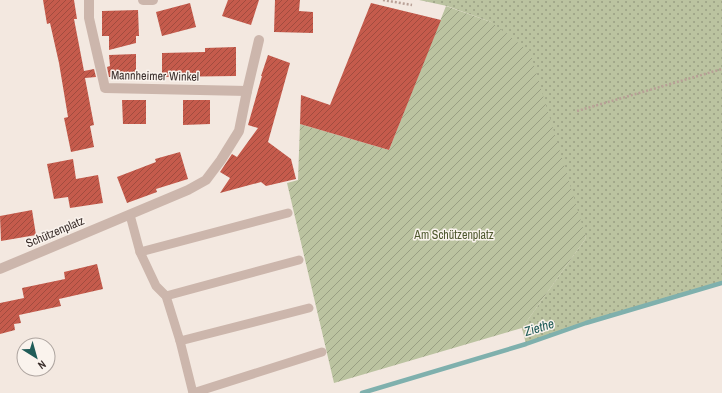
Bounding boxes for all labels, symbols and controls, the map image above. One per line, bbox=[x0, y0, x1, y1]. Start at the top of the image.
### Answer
street label: Mannheimer Winkel bbox=[111, 67, 199, 85]
street label: Schützenplatz bbox=[23, 213, 87, 251]
park label: Am Schützenplatz bbox=[413, 227, 494, 243]
water label: Ziethe bbox=[521, 315, 556, 340]
north arrow bbox=[16, 337, 56, 377]
text: N bbox=[35, 357, 49, 373]

